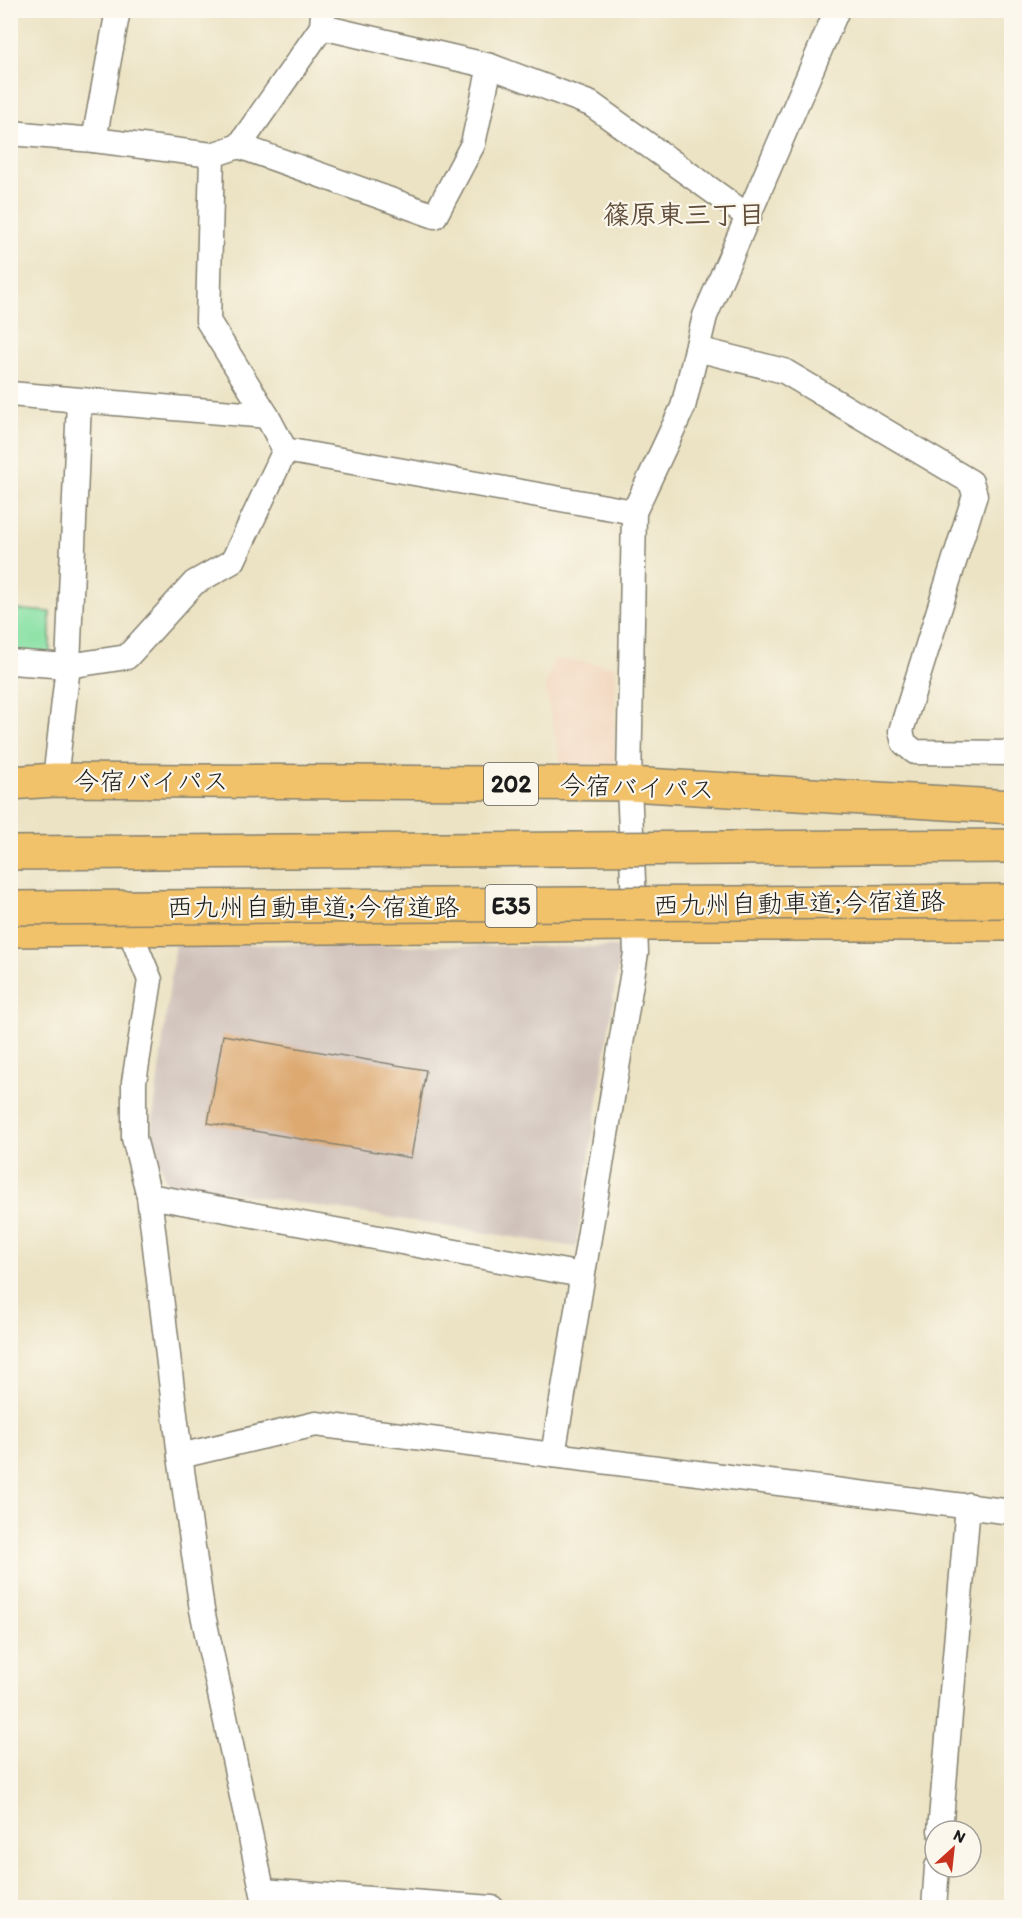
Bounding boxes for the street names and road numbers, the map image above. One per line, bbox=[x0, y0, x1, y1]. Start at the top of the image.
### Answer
road number: 202 bbox=[484, 763, 538, 805]
street label: 今宿バイパス bbox=[73, 765, 229, 797]
street label: 今宿バイパス bbox=[559, 768, 715, 806]
street label: 西九州自動車道;今宿道路 bbox=[652, 884, 946, 922]
road number: E35 bbox=[486, 885, 536, 927]
street label: 西九州自動車道;今宿道路 bbox=[167, 891, 459, 923]

